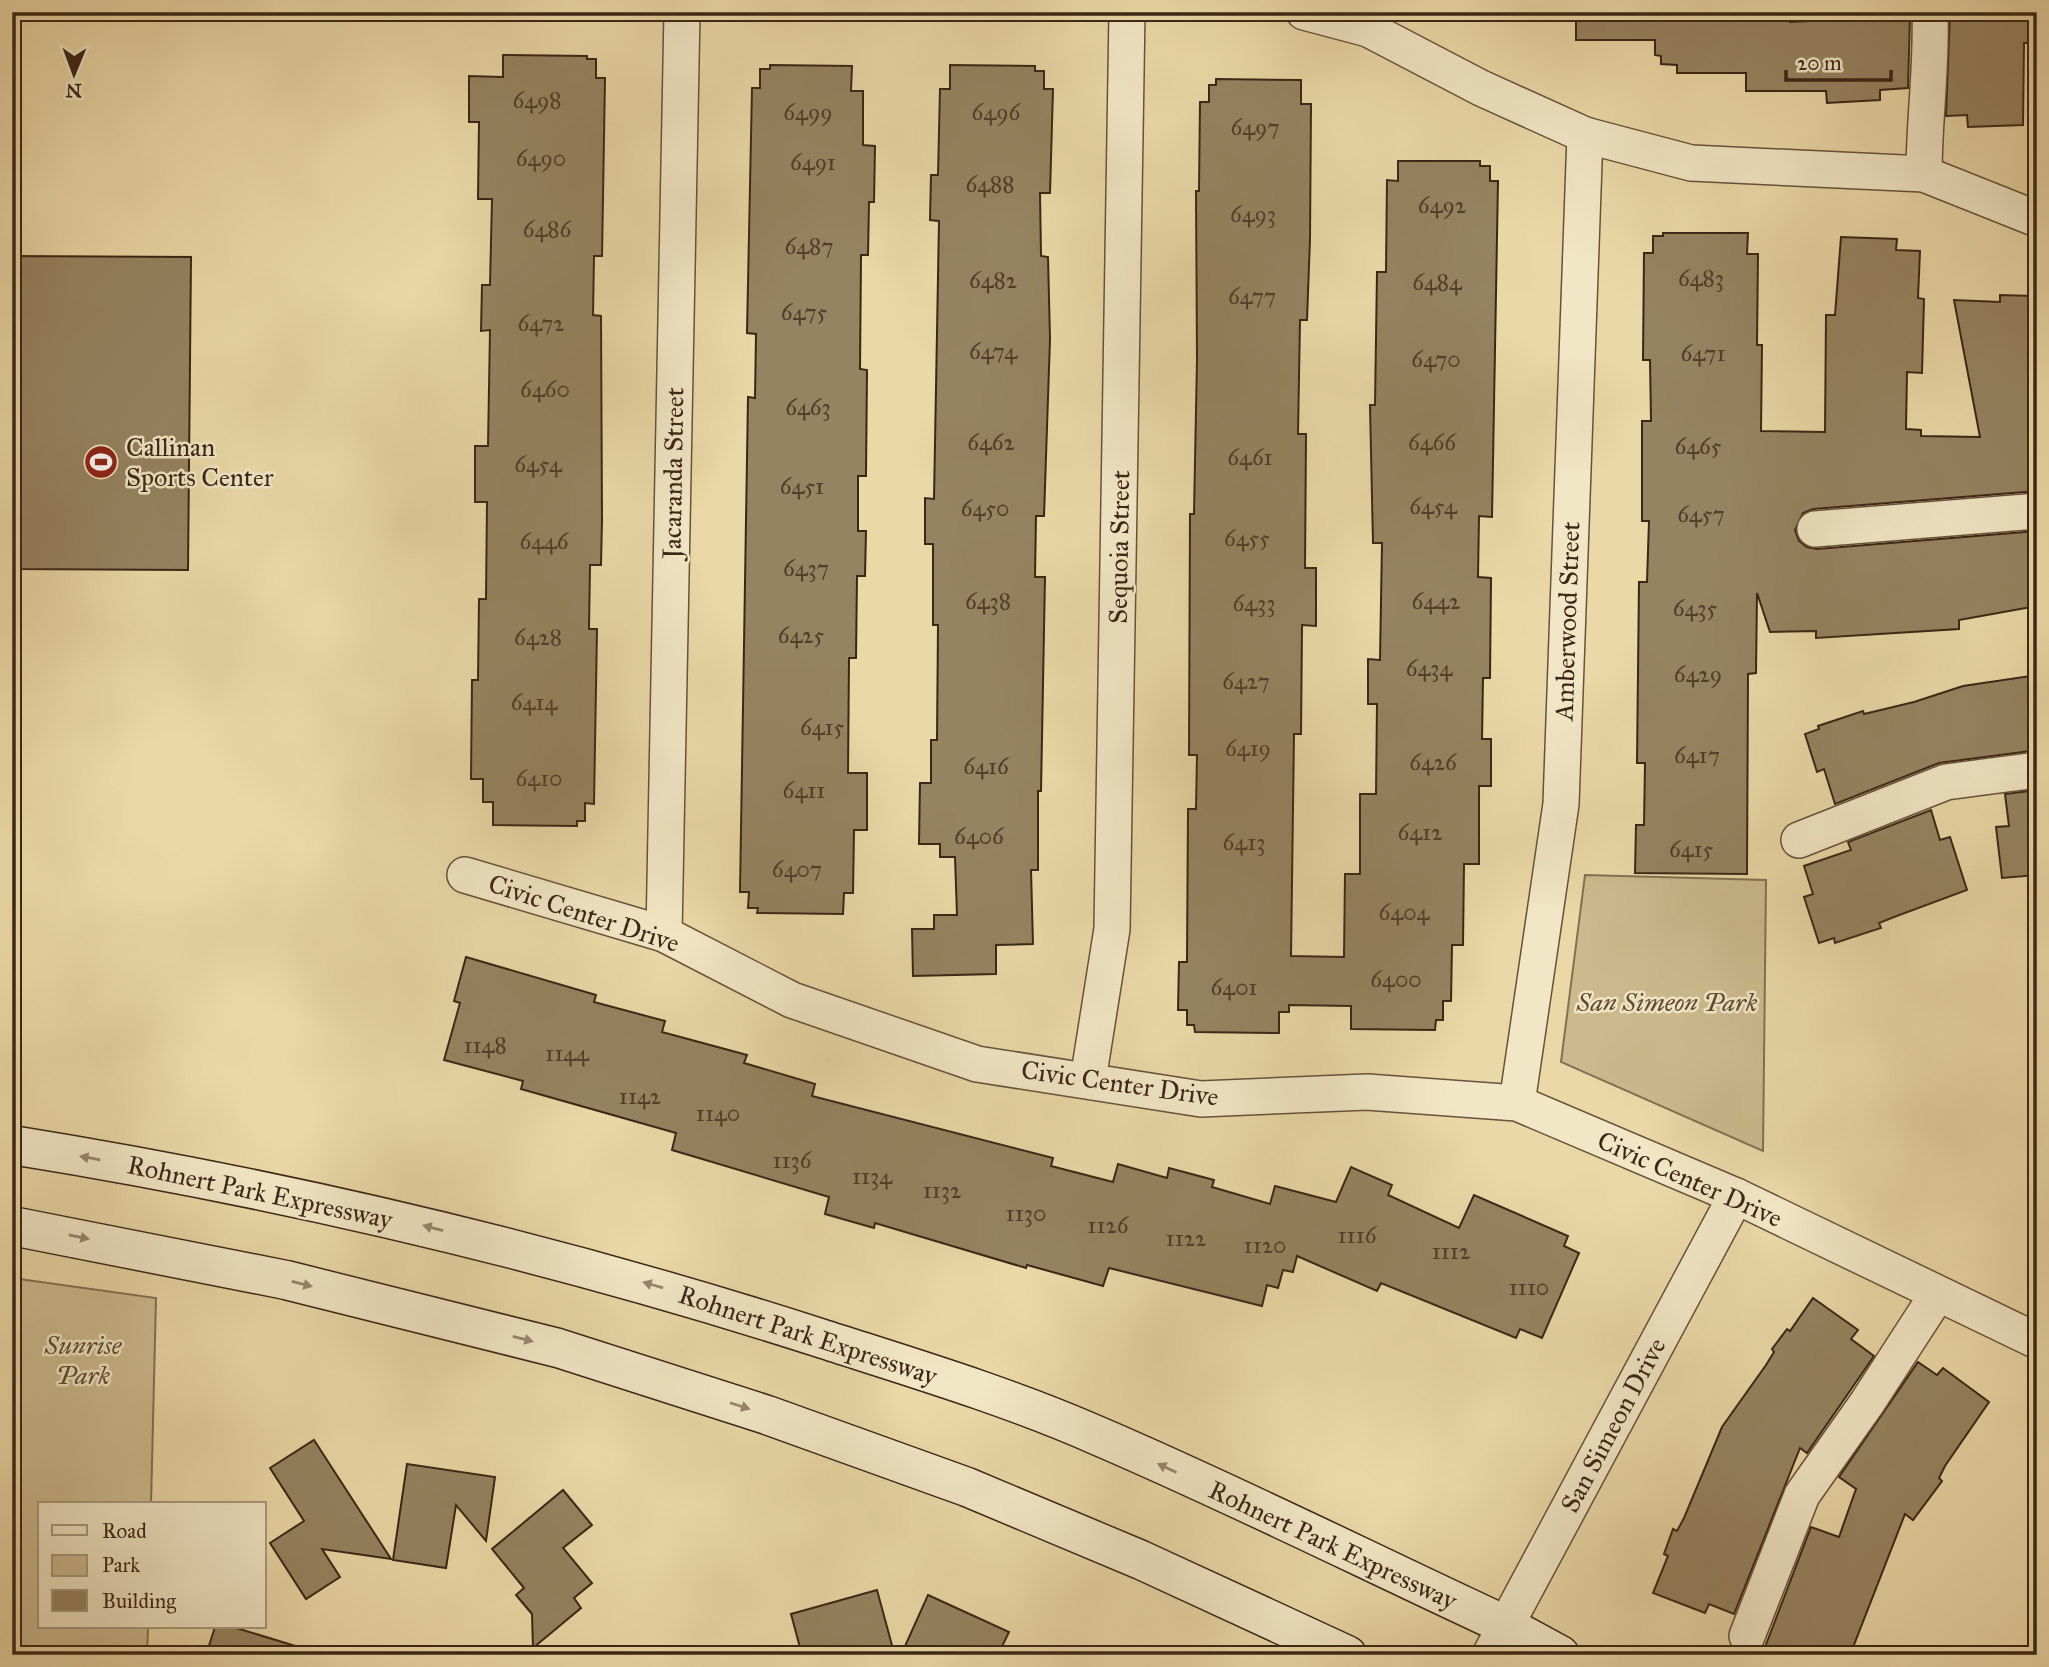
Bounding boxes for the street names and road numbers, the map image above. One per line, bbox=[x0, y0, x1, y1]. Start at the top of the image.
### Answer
street label: Jacaranda Street bbox=[655, 387, 690, 562]
street label: Sequoia Street bbox=[1102, 470, 1136, 624]
street label: Amberwood Street bbox=[1547, 521, 1586, 722]
street label: Civic Center Drive bbox=[485, 867, 684, 959]
street label: Civic Center Drive bbox=[1019, 1053, 1221, 1113]
street label: Civic Center Drive bbox=[1593, 1124, 1787, 1234]
street label: Rohnert Park Expressway bbox=[125, 1148, 396, 1236]
street label: Rohnert Park Expressway bbox=[675, 1278, 942, 1392]
street label: San Simeon Drive bbox=[1553, 1332, 1673, 1518]
street label: Rohnert Park Expressway bbox=[1204, 1473, 1463, 1617]

